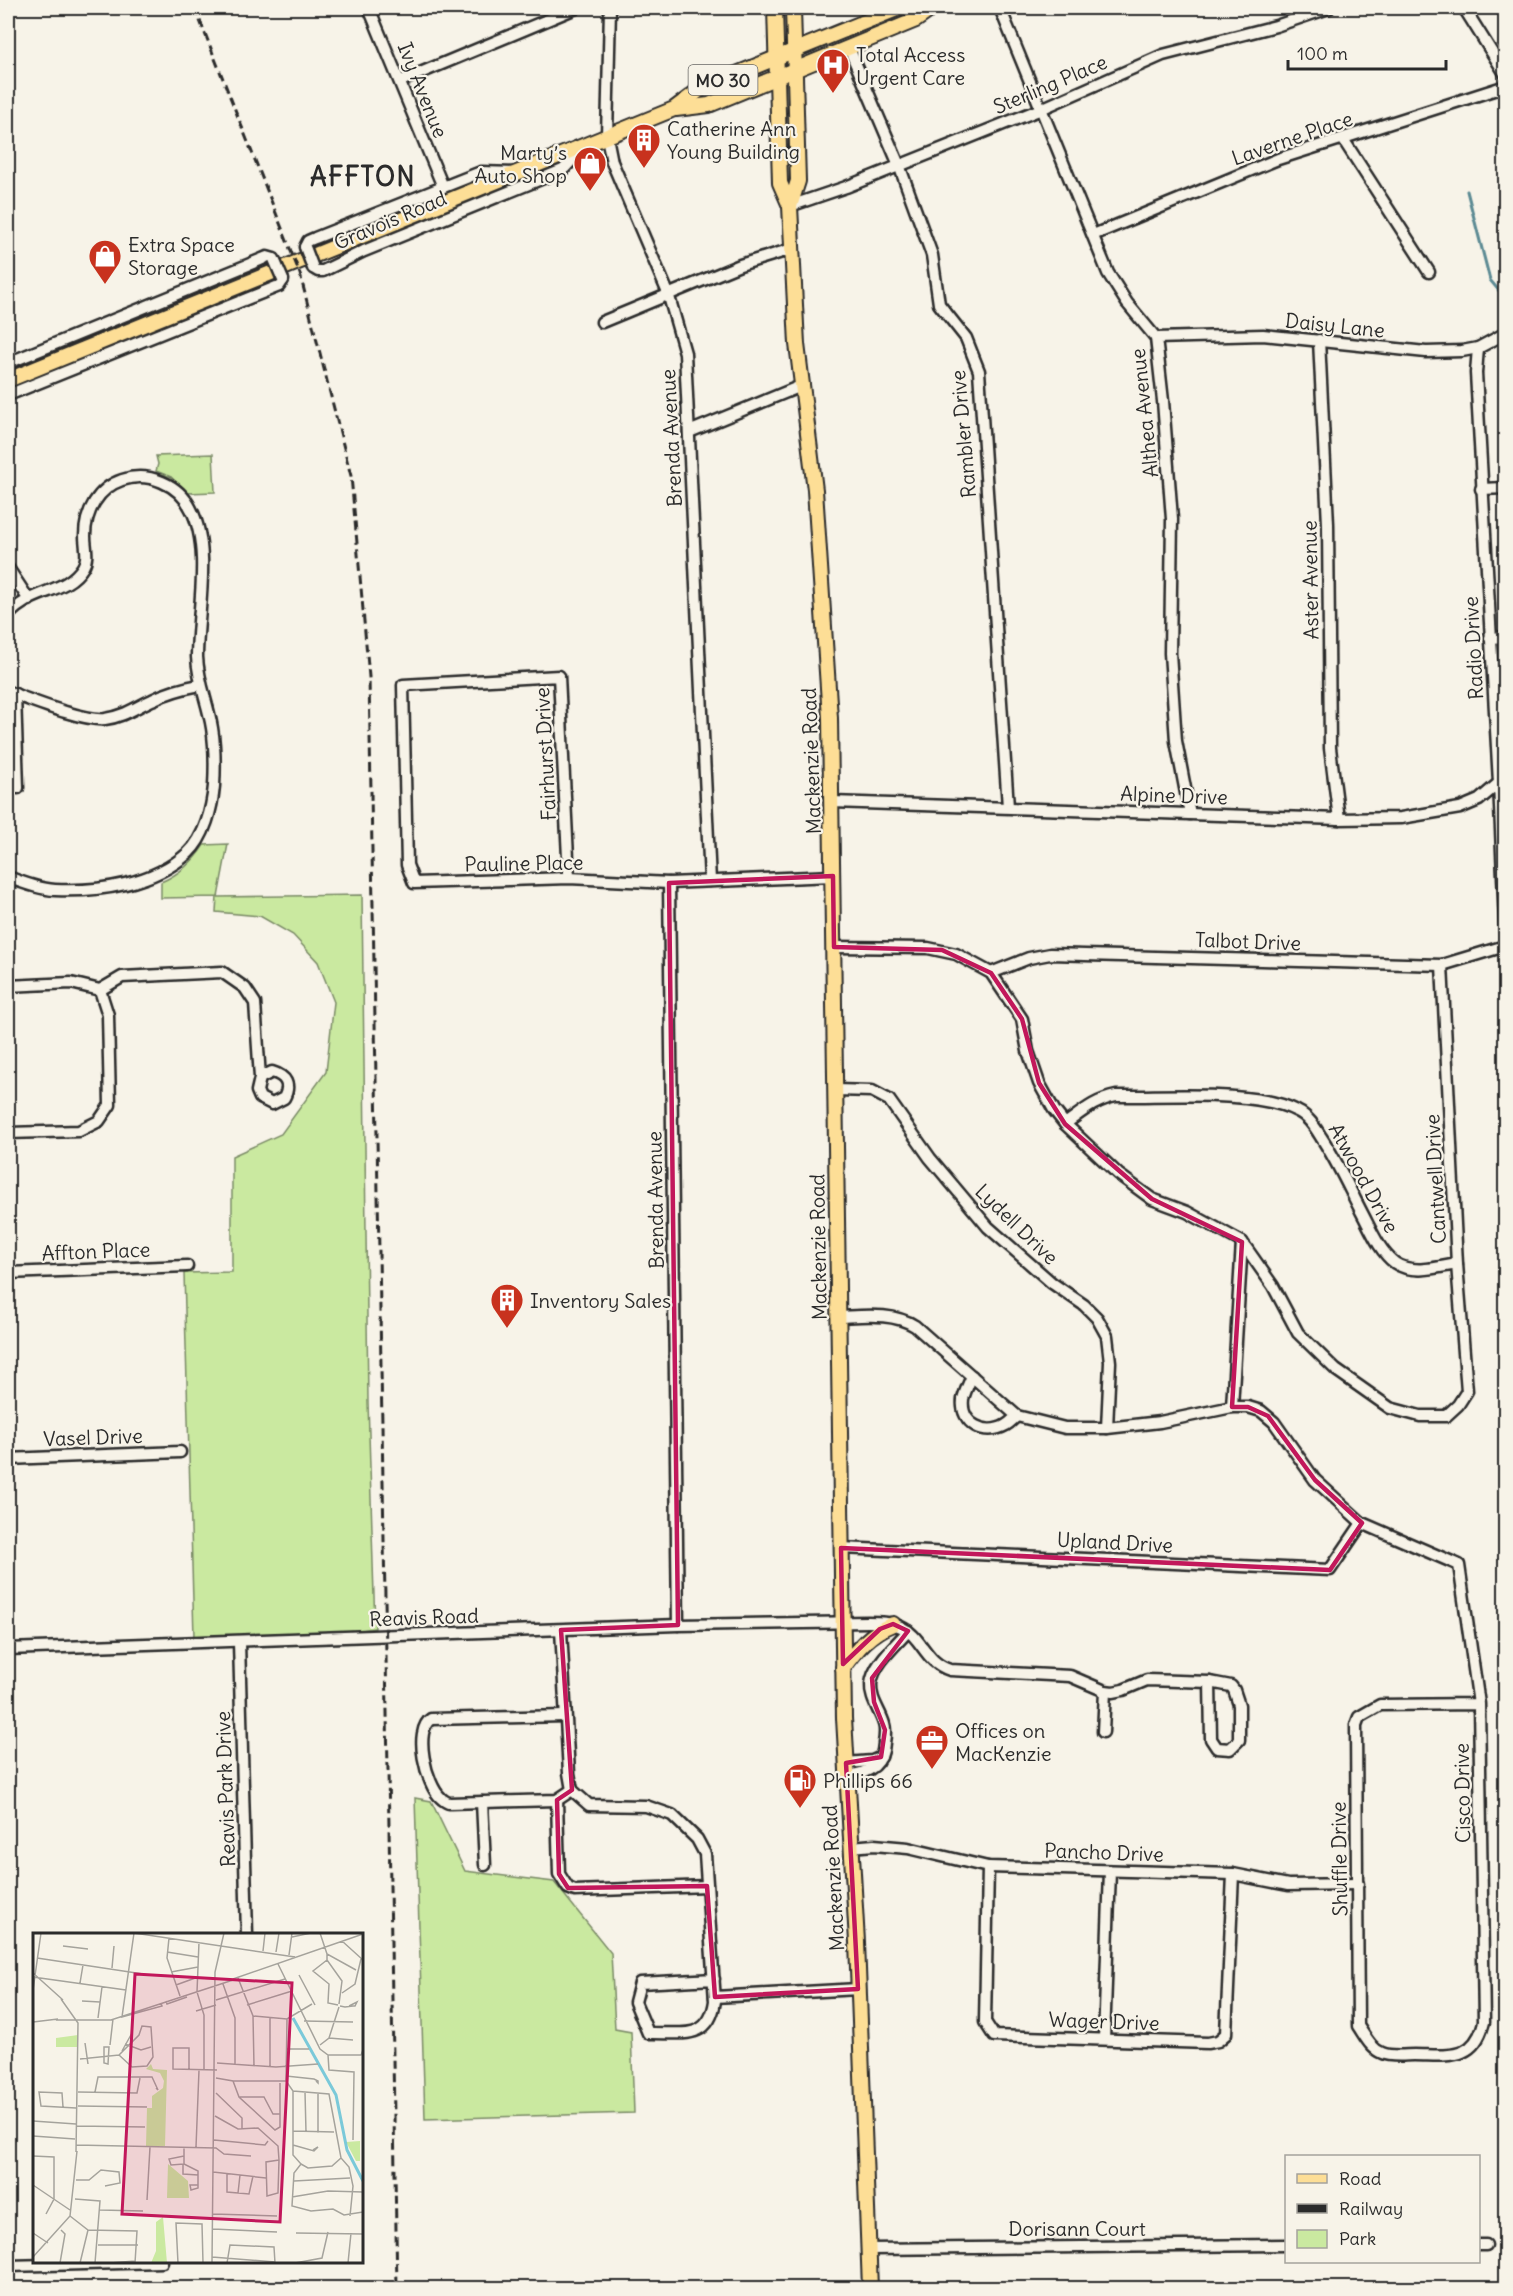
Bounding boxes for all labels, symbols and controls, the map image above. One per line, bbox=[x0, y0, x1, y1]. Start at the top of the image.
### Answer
scale bar bbox=[1288, 33, 1446, 71]
street label: Ivy Avenue bbox=[393, 39, 453, 141]
place label: Total Access Urgent Care bbox=[856, 42, 965, 90]
text: 100 m bbox=[1297, 42, 1348, 65]
hospital icon: Total Access Urgent Care bbox=[815, 47, 851, 94]
street label: Sterling Place bbox=[989, 49, 1111, 119]
road number: MO 30 bbox=[688, 65, 758, 95]
street label: Laverne Place bbox=[1228, 106, 1356, 170]
place label: Catherine Ann Young Building bbox=[667, 116, 800, 164]
building icon: Catherine Ann Young Building bbox=[626, 122, 662, 169]
place label: Marty’s Auto Shop bbox=[474, 140, 567, 188]
shop icon: Marty’s Auto Shop bbox=[572, 145, 608, 192]
district label: AFFTON bbox=[310, 160, 416, 193]
street label: Gravois Road bbox=[330, 185, 450, 255]
place label: Extra Space Storage bbox=[128, 232, 235, 280]
shop icon: Extra Space Storage bbox=[87, 238, 123, 285]
street label: Daisy Lane bbox=[1284, 307, 1386, 343]
street label: Althea Avenue bbox=[1125, 347, 1163, 479]
street label: Brenda Avenue bbox=[655, 368, 687, 508]
street label: Rambler Drive bbox=[945, 369, 981, 499]
street label: Aster Avenue bbox=[1296, 520, 1324, 640]
street label: Radio Drive bbox=[1458, 596, 1488, 700]
street label: Fairhurst Drive bbox=[529, 687, 561, 821]
street label: Mackenzie Road bbox=[796, 687, 826, 835]
street label: Alpine Drive bbox=[1120, 781, 1228, 809]
street label: Pauline Place bbox=[464, 849, 584, 877]
street label: Talbot Drive bbox=[1195, 927, 1301, 955]
street label: Cantwell Drive bbox=[1419, 1113, 1451, 1245]
street label: Atwood Drive bbox=[1324, 1119, 1404, 1237]
street label: Brenda Avenue bbox=[641, 1131, 669, 1269]
street label: Mackenzie Road bbox=[804, 1173, 832, 1320]
street label: Lydell Drive bbox=[970, 1178, 1064, 1270]
street label: Affton Place bbox=[41, 1237, 151, 1265]
building icon: Inventory Sales bbox=[489, 1282, 525, 1329]
place label: Inventory Sales bbox=[530, 1288, 671, 1313]
street label: Vasel Drive bbox=[43, 1423, 143, 1451]
street label: Upland Drive bbox=[1056, 1526, 1174, 1558]
street label: Reavis Road bbox=[369, 1603, 479, 1631]
street label: Reavis Park Drive bbox=[210, 1711, 240, 1867]
place label: Offices on MacKenzie bbox=[955, 1718, 1052, 1766]
office icon: Offices on MacKenzie bbox=[914, 1723, 950, 1770]
street label: Cisco Drive bbox=[1449, 1743, 1475, 1843]
fuel station icon: Phillips 66 bbox=[782, 1762, 818, 1809]
place label: Phillips 66 bbox=[823, 1768, 913, 1793]
street label: Shuffle Drive bbox=[1326, 1801, 1352, 1917]
street label: Mackenzie Road bbox=[817, 1804, 849, 1952]
street label: Pancho Drive bbox=[1044, 1837, 1164, 1867]
inset map bbox=[33, 1933, 363, 2263]
street label: Wager Drive bbox=[1048, 2007, 1160, 2035]
legend bbox=[1285, 2155, 1480, 2263]
text: Road bbox=[1339, 2167, 1382, 2190]
text: Railway bbox=[1339, 2197, 1403, 2220]
street label: Dorisann Court bbox=[1008, 2216, 1146, 2241]
text: Park bbox=[1339, 2227, 1376, 2250]

